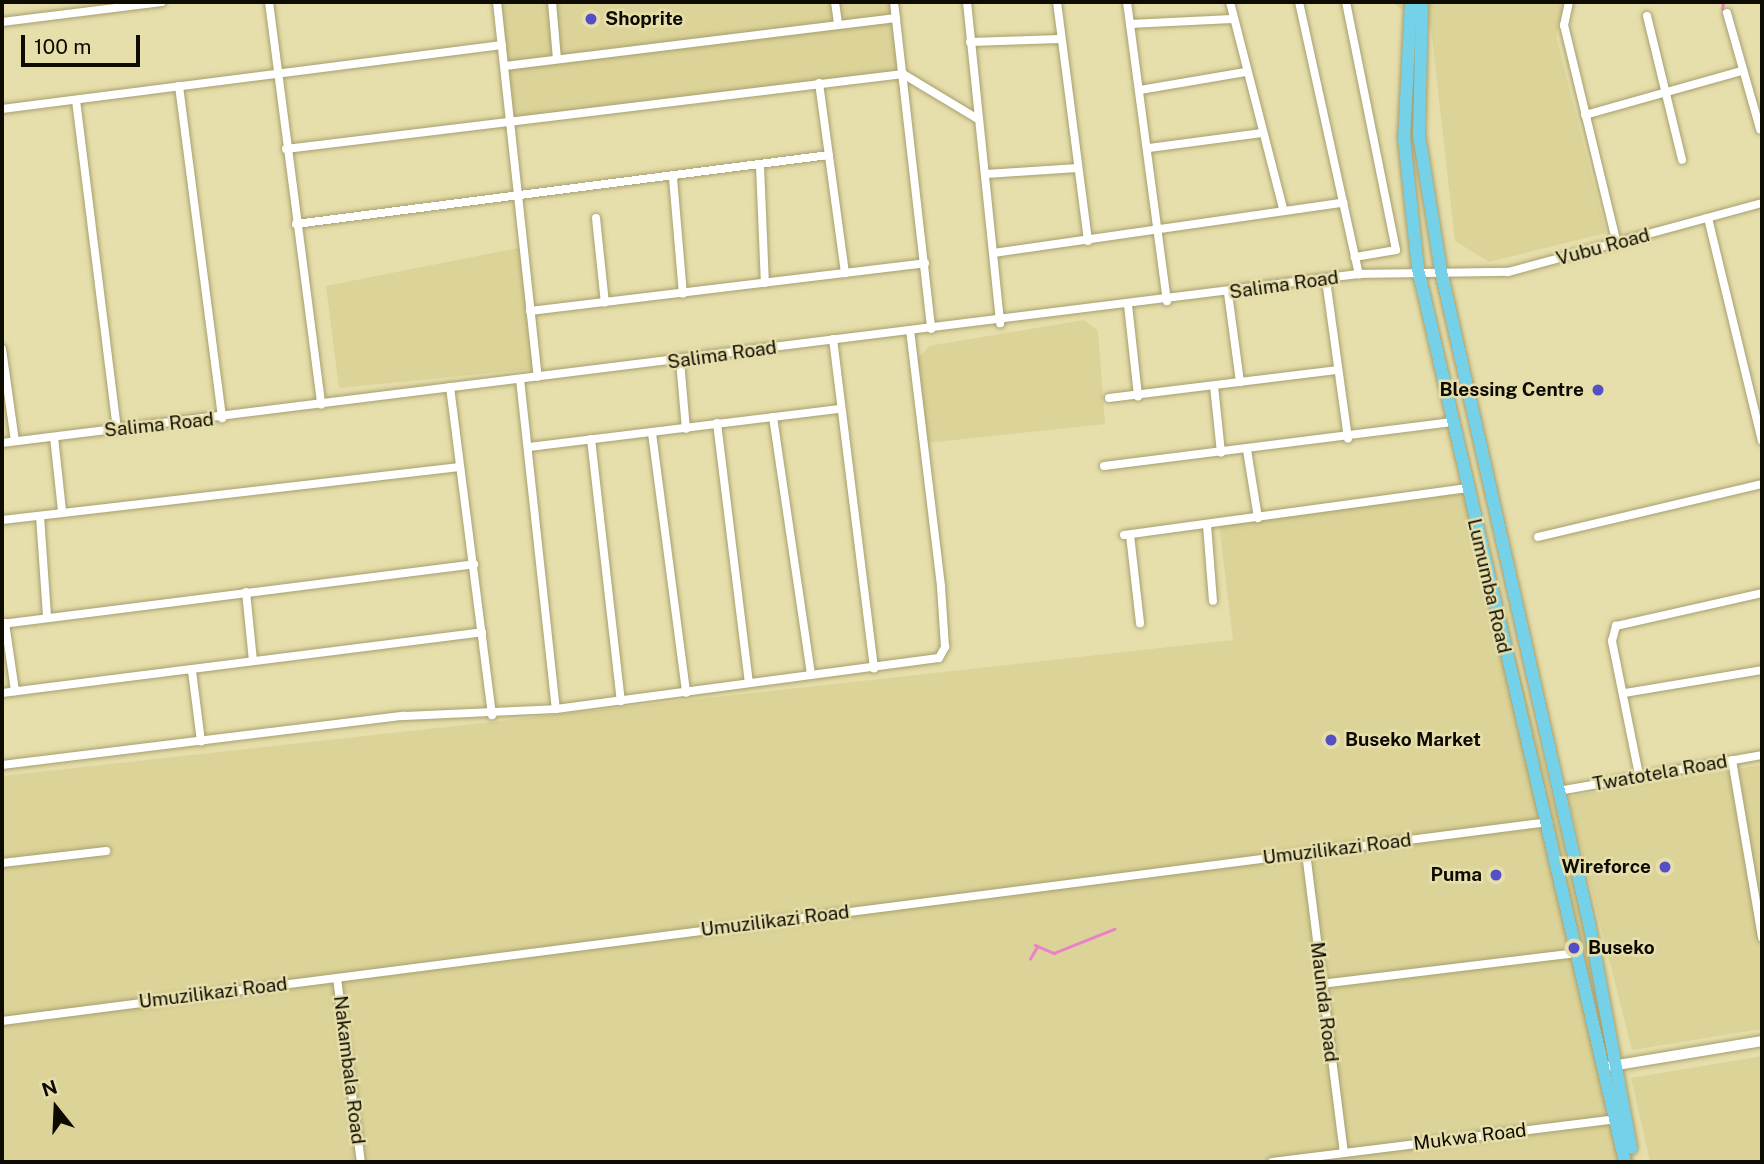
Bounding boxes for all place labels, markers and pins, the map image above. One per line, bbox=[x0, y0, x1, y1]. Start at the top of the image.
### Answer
place label: Shoprite bbox=[605, 8, 683, 30]
marker: Shoprite bbox=[583, 11, 599, 27]
place label: Blessing Centre bbox=[1440, 379, 1584, 401]
marker: Blessing Centre bbox=[1590, 382, 1606, 398]
place label: Buseko Market bbox=[1345, 729, 1481, 751]
marker: Buseko Market bbox=[1323, 732, 1339, 748]
place label: Wireforce bbox=[1561, 856, 1651, 878]
marker: Wireforce bbox=[1657, 859, 1673, 875]
place label: Puma bbox=[1431, 864, 1482, 886]
marker: Puma bbox=[1488, 867, 1504, 883]
place label: Buseko bbox=[1588, 937, 1655, 959]
marker: Buseko bbox=[1566, 940, 1582, 956]

